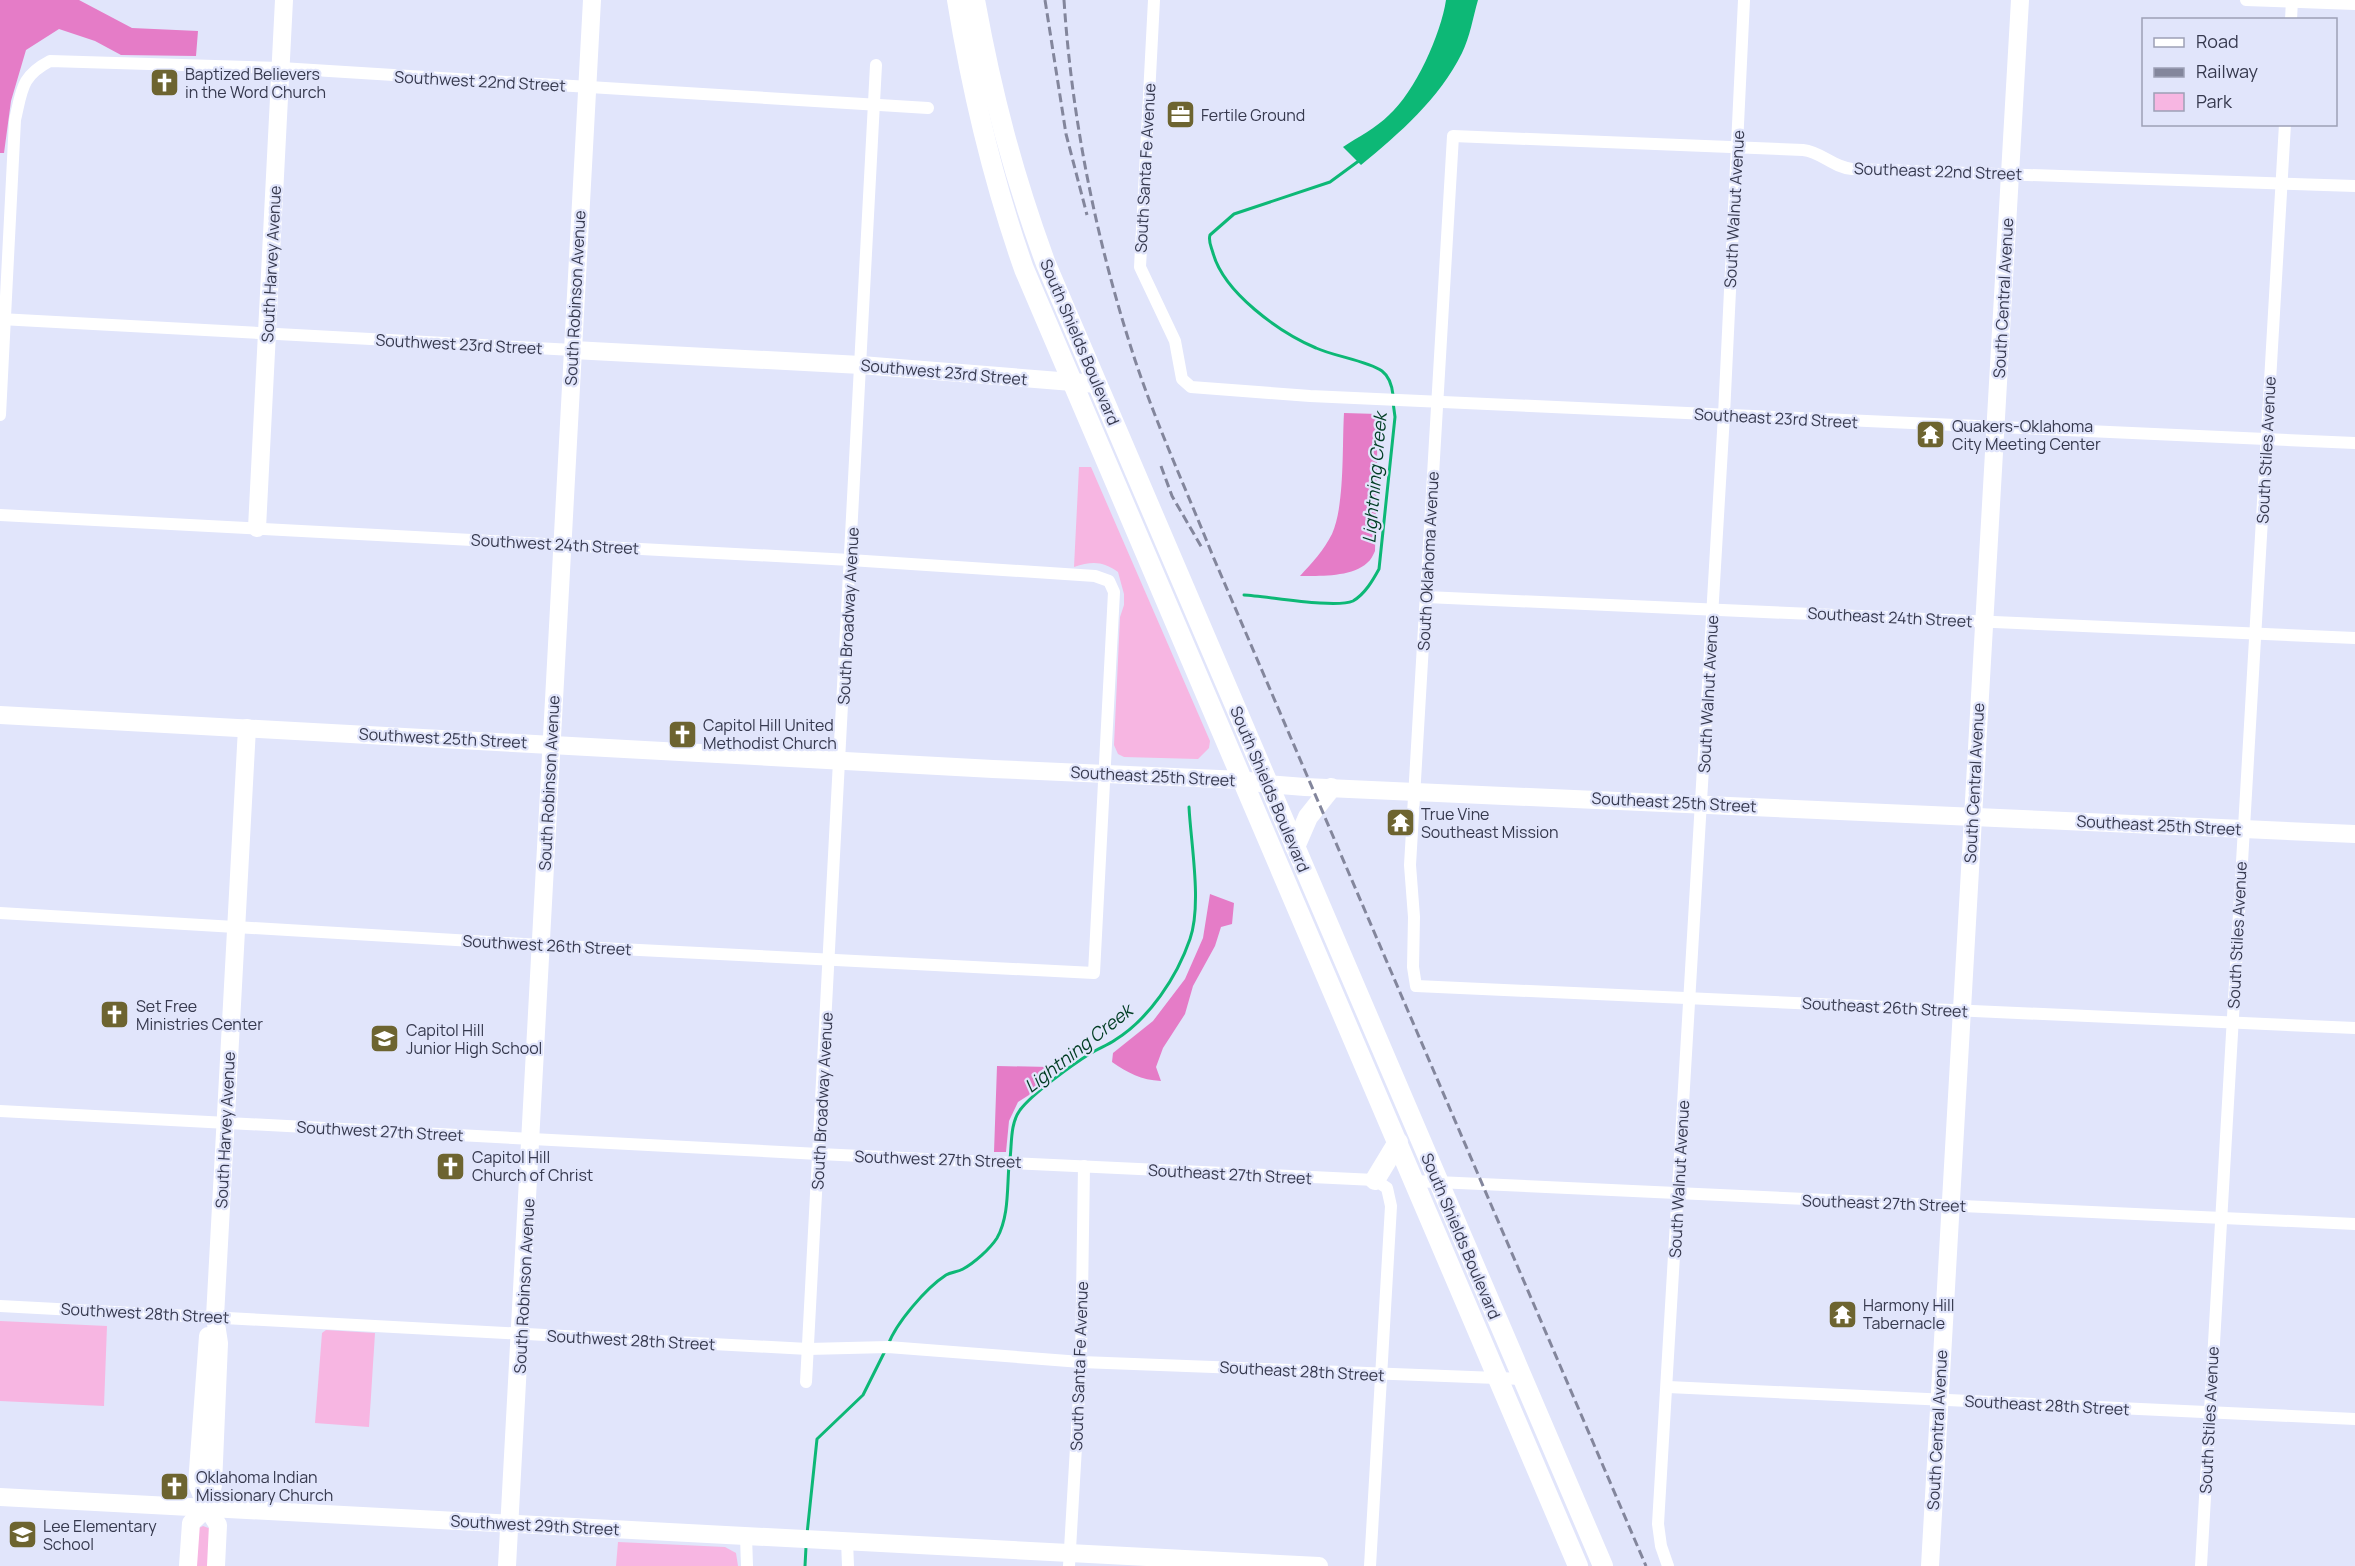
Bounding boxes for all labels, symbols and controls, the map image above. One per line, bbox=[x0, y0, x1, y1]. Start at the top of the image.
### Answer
legend bbox=[2142, 18, 2337, 126]
text: Road bbox=[2196, 29, 2239, 53]
text: Railway bbox=[2196, 59, 2258, 83]
place label: Baptized Believers in the Word Church bbox=[185, 63, 326, 103]
street label: Southwest 22nd Street bbox=[394, 66, 566, 96]
church icon: Baptized Believers in the Word Church bbox=[148, 67, 180, 99]
street label: South Santa Fe Avenue bbox=[1130, 83, 1160, 253]
text: Park bbox=[2196, 89, 2233, 113]
office icon: Fertile Ground bbox=[1164, 99, 1196, 131]
place label: Fertile Ground bbox=[1201, 104, 1305, 126]
street label: South Walnut Avenue bbox=[1719, 129, 1749, 289]
street label: Southeast 22nd Street bbox=[1854, 157, 2022, 185]
street label: South Harvey Avenue bbox=[256, 185, 286, 343]
street label: South Robinson Avenue bbox=[559, 210, 591, 386]
street label: South Central Avenue bbox=[1988, 217, 2018, 379]
street label: South Shields Boulevard bbox=[1035, 256, 1125, 428]
street label: Southwest 23rd Street bbox=[375, 329, 543, 359]
street label: Southwest 23rd Street bbox=[860, 354, 1028, 390]
street label: South Stiles Avenue bbox=[2251, 376, 2281, 524]
street label: Southeast 23rd Street bbox=[1693, 403, 1859, 433]
water label: Lightning Creek bbox=[1356, 409, 1392, 544]
place label: Quakers-Oklahoma City Meeting Center bbox=[1952, 415, 2101, 455]
temple icon: Quakers-Oklahoma City Meeting Center bbox=[1915, 419, 1947, 451]
street label: South Oklahoma Avenue bbox=[1412, 471, 1444, 651]
street label: South Broadway Avenue bbox=[832, 527, 864, 705]
street label: Southwest 24th Street bbox=[470, 529, 640, 559]
street label: Southeast 24th Street bbox=[1807, 602, 1973, 632]
street label: South Walnut Avenue bbox=[1693, 614, 1723, 774]
street label: South Robinson Avenue bbox=[533, 695, 565, 871]
street label: South Central Avenue bbox=[1959, 702, 1989, 864]
street label: South Shields Boulevard bbox=[1225, 703, 1315, 875]
place label: Capitol Hill United Methodist Church bbox=[703, 714, 837, 754]
church icon: Capitol Hill United Methodist Church bbox=[666, 718, 698, 750]
street label: Southwest 25th Street bbox=[358, 723, 528, 753]
street label: Southeast 25th Street bbox=[1070, 761, 1236, 791]
street label: Southeast 25th Street bbox=[1591, 787, 1757, 817]
place label: True Vine Southeast Mission bbox=[1421, 803, 1559, 843]
temple icon: True Vine Southeast Mission bbox=[1384, 807, 1416, 839]
street label: Southeast 25th Street bbox=[2076, 810, 2242, 840]
street label: South Stiles Avenue bbox=[2222, 861, 2252, 1009]
street label: Southwest 26th Street bbox=[462, 930, 632, 960]
street label: Southeast 26th Street bbox=[1802, 992, 1968, 1022]
place label: Set Free Ministries Center bbox=[136, 995, 263, 1035]
water label: Lightning Creek bbox=[1019, 996, 1139, 1098]
church icon: Set Free Ministries Center bbox=[99, 999, 131, 1031]
street label: South Broadway Avenue bbox=[806, 1012, 838, 1190]
place label: Capitol Hill Junior High School bbox=[406, 1019, 542, 1059]
school or university icon: Capitol Hill Junior High School bbox=[369, 1023, 401, 1055]
street label: South Harvey Avenue bbox=[210, 1051, 240, 1209]
street label: South Walnut Avenue bbox=[1664, 1099, 1694, 1259]
street label: Southwest 27th Street bbox=[296, 1116, 464, 1146]
street label: Southwest 27th Street bbox=[854, 1145, 1022, 1173]
place label: Capitol Hill Church of Christ bbox=[472, 1146, 593, 1186]
church icon: Capitol Hill Church of Christ bbox=[435, 1150, 467, 1182]
street label: South Shields Boulevard bbox=[1416, 1150, 1506, 1322]
street label: Southeast 27th Street bbox=[1147, 1159, 1313, 1189]
street label: Southeast 27th Street bbox=[1802, 1189, 1966, 1217]
street label: South Robinson Avenue bbox=[508, 1198, 540, 1374]
street label: South Santa Fe Avenue bbox=[1065, 1281, 1093, 1451]
place label: Harmony Hill Tabernacle bbox=[1863, 1294, 1955, 1334]
street label: Southwest 28th Street bbox=[60, 1298, 230, 1328]
temple icon: Harmony Hill Tabernacle bbox=[1826, 1298, 1858, 1330]
street label: Southwest 28th Street bbox=[546, 1325, 716, 1355]
street label: South Stiles Avenue bbox=[2194, 1346, 2224, 1494]
street label: South Central Avenue bbox=[1922, 1349, 1952, 1511]
street label: Southeast 28th Street bbox=[1219, 1356, 1385, 1386]
street label: Southeast 28th Street bbox=[1964, 1390, 2130, 1420]
place label: Oklahoma Indian Missionary Church bbox=[196, 1466, 333, 1506]
church icon: Oklahoma Indian Missionary Church bbox=[159, 1470, 191, 1502]
street label: Southwest 29th Street bbox=[450, 1510, 620, 1540]
place label: Lee Elementary School bbox=[43, 1515, 157, 1555]
school or university icon: Lee Elementary School bbox=[6, 1519, 38, 1551]

